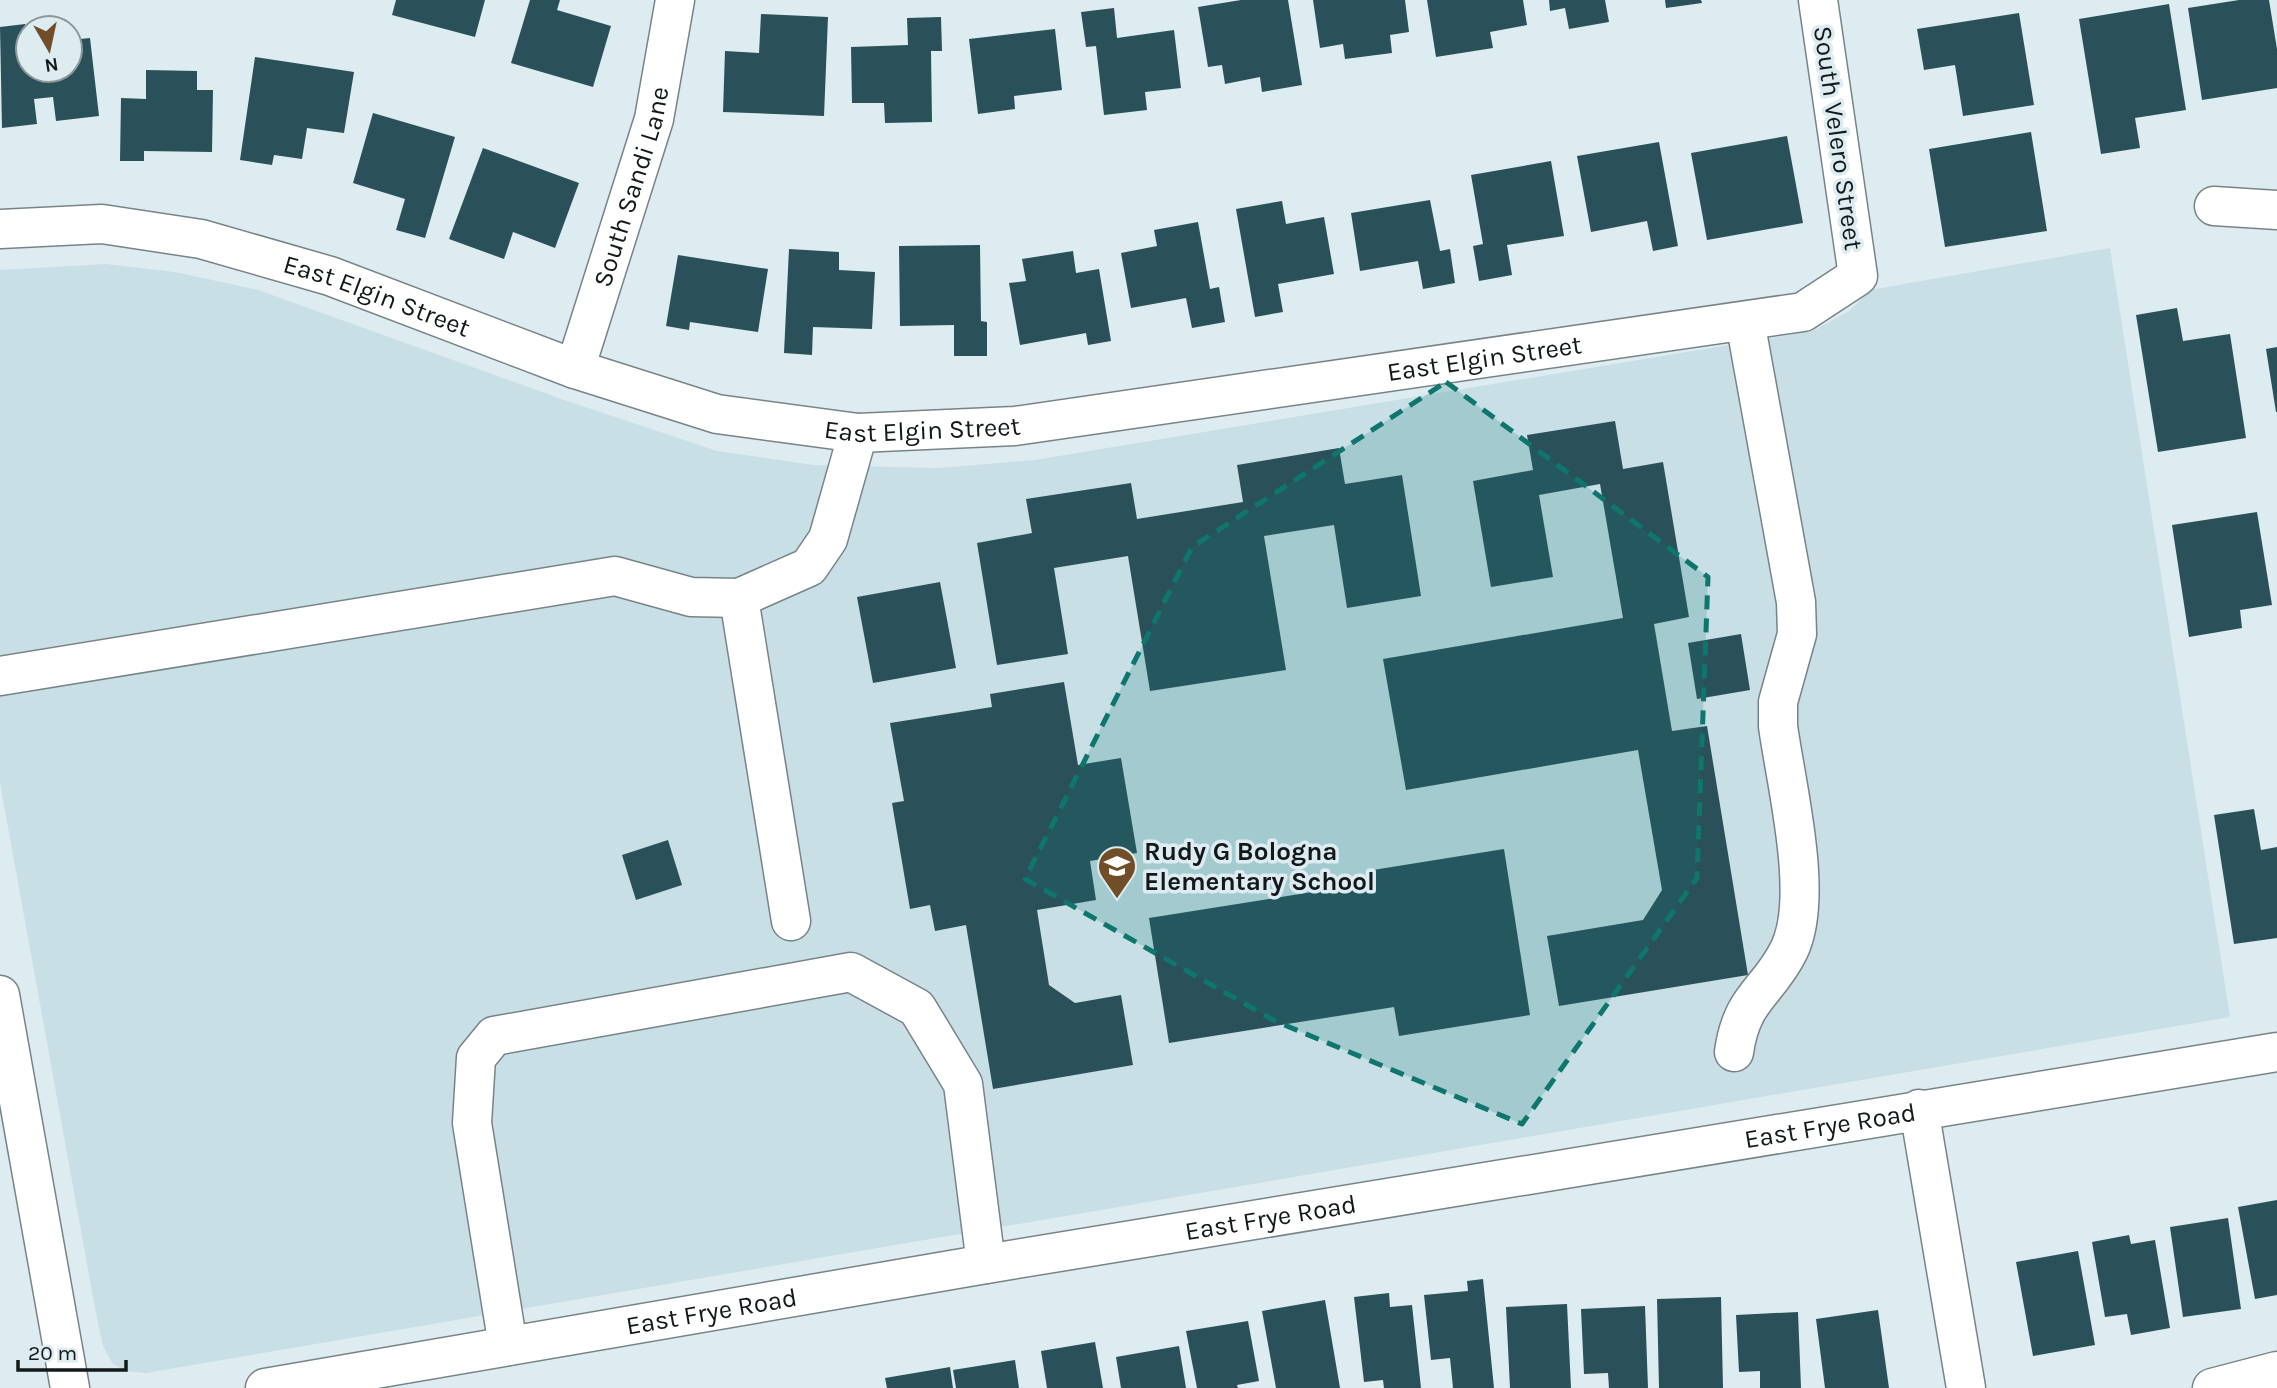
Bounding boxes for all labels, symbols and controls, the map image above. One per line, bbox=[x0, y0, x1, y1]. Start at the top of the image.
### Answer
north arrow bbox=[14, 14, 84, 84]
street label: South Velero Street bbox=[1807, 24, 1869, 252]
text: N bbox=[43, 53, 60, 77]
street label: South Sandi Lane bbox=[586, 84, 675, 291]
street label: East Elgin Street bbox=[280, 248, 475, 343]
street label: East Elgin Street bbox=[1385, 329, 1584, 388]
street label: East Elgin Street bbox=[822, 410, 1023, 449]
place label: Rudy G Bologna Elementary School bbox=[1144, 836, 1375, 897]
school or university icon: Rudy G Bologna Elementary School bbox=[1096, 845, 1138, 900]
street label: East Frye Road bbox=[1742, 1096, 1918, 1155]
street label: East Frye Road bbox=[1183, 1188, 1359, 1247]
street label: East Frye Road bbox=[623, 1281, 799, 1341]
scale bar bbox=[18, 1328, 126, 1372]
text: 20 m bbox=[28, 1341, 77, 1365]

